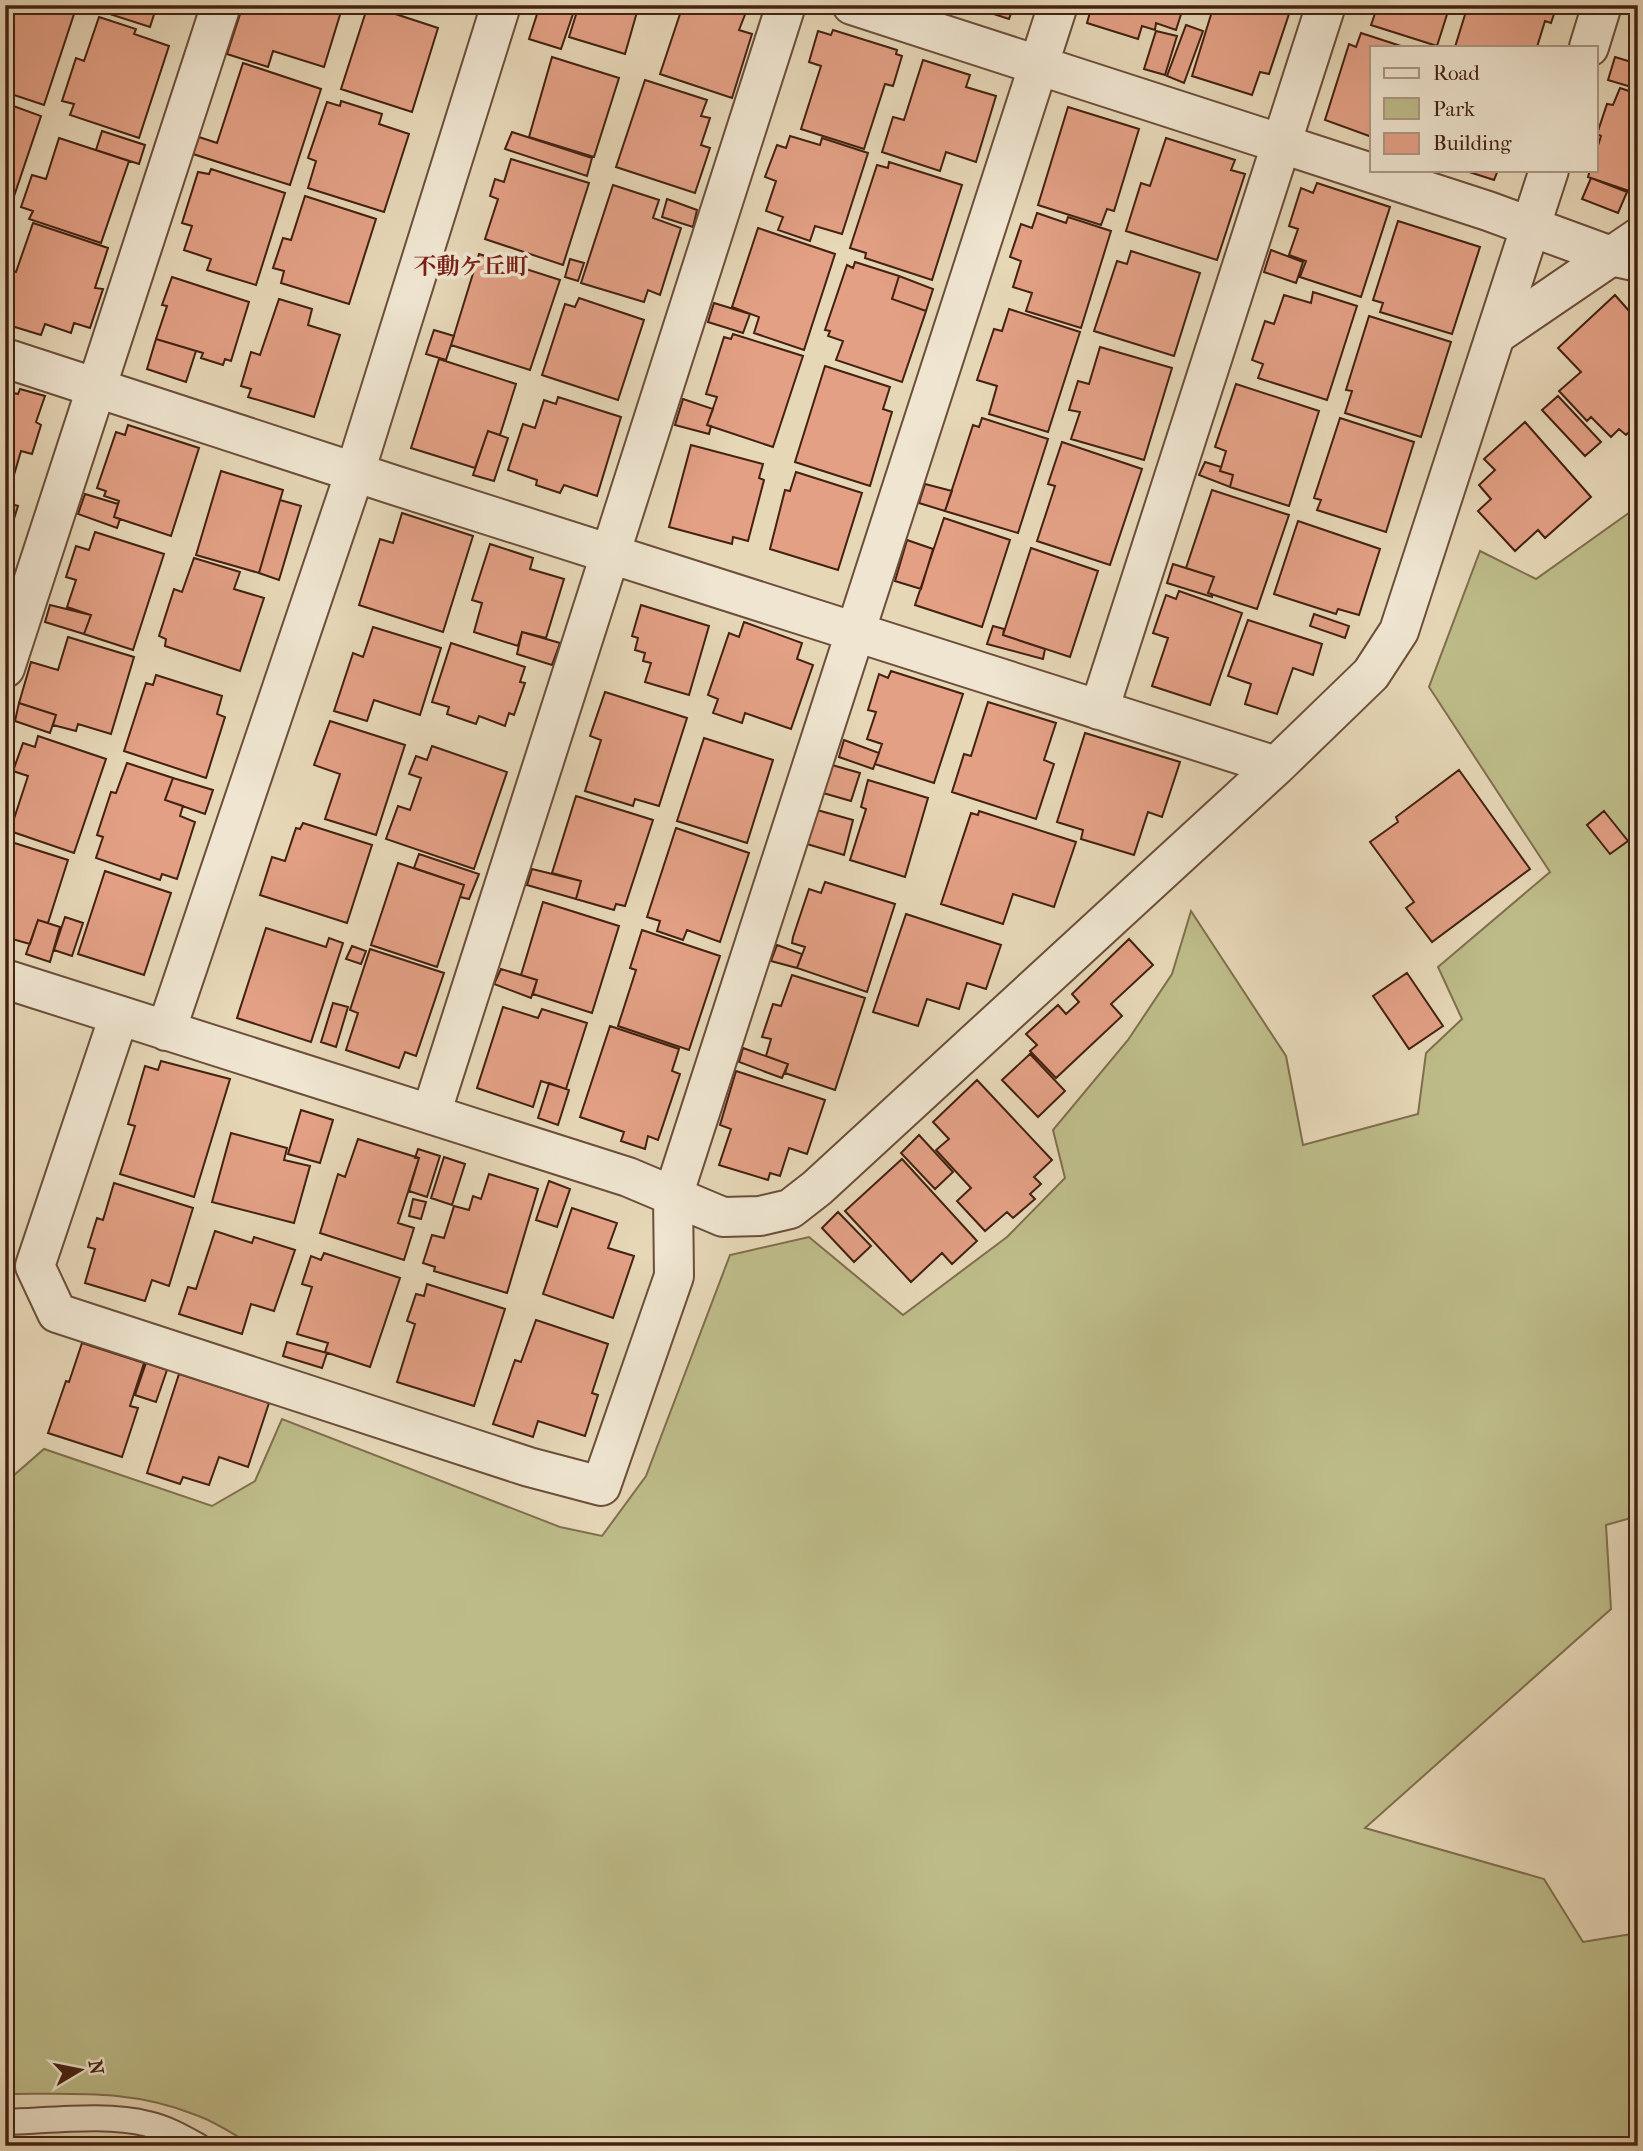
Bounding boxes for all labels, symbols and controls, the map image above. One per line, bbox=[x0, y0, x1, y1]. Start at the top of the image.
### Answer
legend bbox=[1370, 46, 1598, 172]
text: Road bbox=[1433, 61, 1480, 85]
text: Park bbox=[1433, 97, 1475, 121]
text: Building bbox=[1433, 131, 1512, 155]
district label: 不動ケ丘町 bbox=[414, 253, 529, 280]
north arrow bbox=[46, 2036, 116, 2106]
text: N bbox=[84, 2058, 108, 2077]

